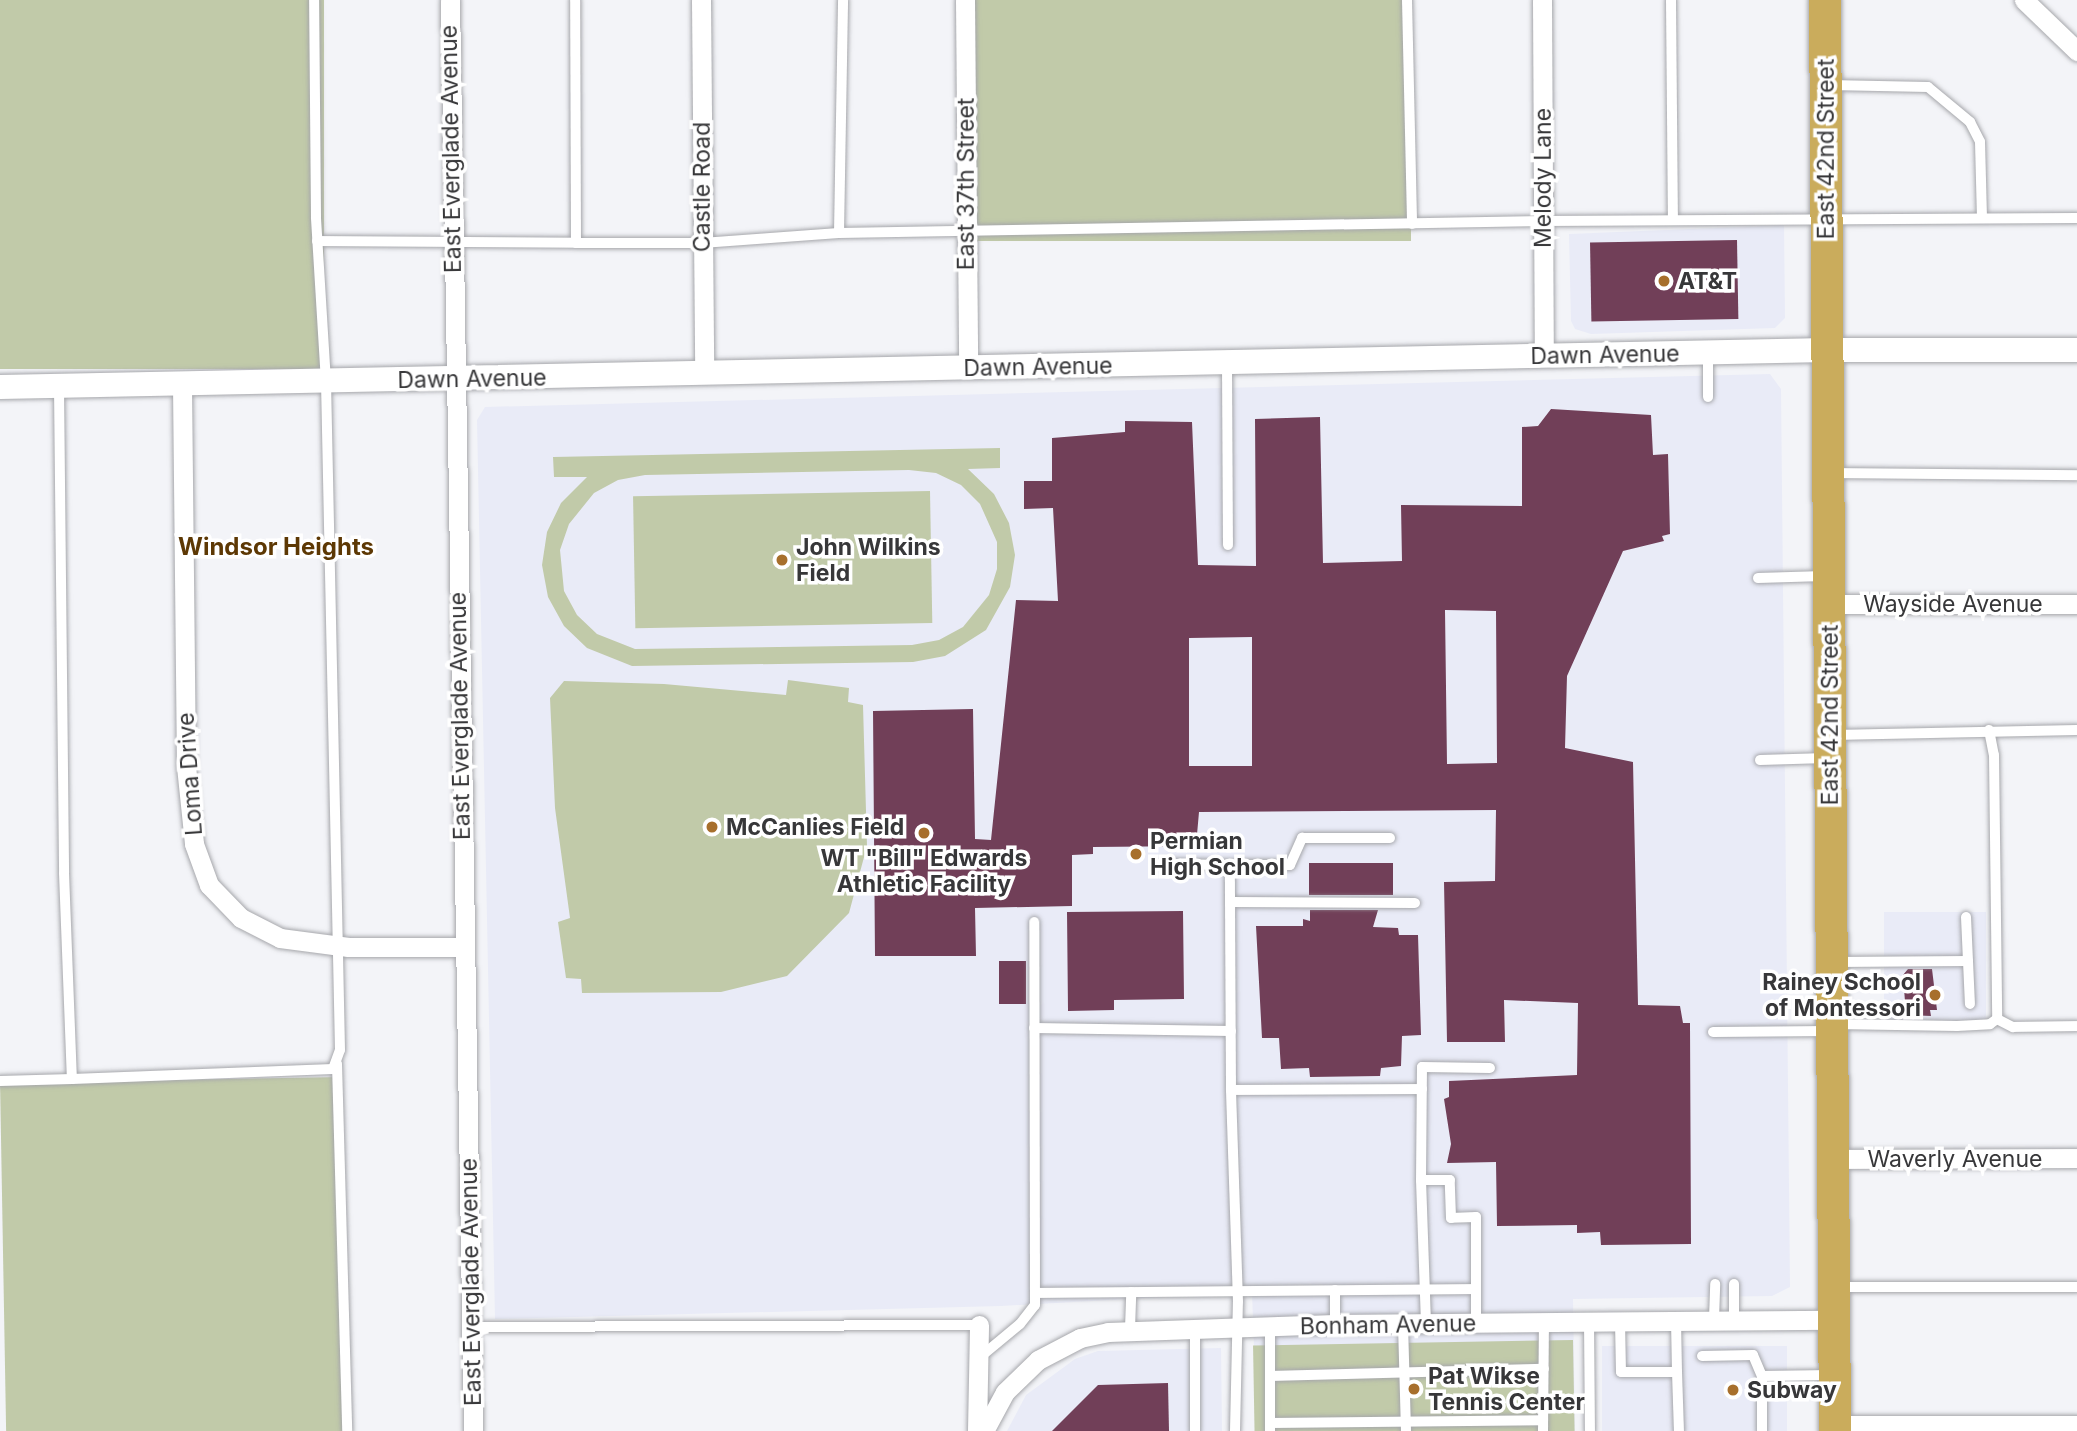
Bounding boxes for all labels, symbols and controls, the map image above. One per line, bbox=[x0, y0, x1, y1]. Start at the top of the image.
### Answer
street label: East Everglade Avenue bbox=[435, 25, 467, 273]
street label: East 42nd Street bbox=[1812, 59, 1840, 239]
street label: East 37th Street bbox=[952, 98, 980, 270]
street label: Melody Lane bbox=[1529, 108, 1557, 248]
street label: Castle Road bbox=[688, 122, 716, 252]
place label: AT&T bbox=[1678, 267, 1737, 295]
marker: AT&T bbox=[1656, 273, 1672, 289]
street label: Dawn Avenue bbox=[1530, 340, 1680, 370]
street label: Dawn Avenue bbox=[963, 352, 1113, 382]
street label: Dawn Avenue bbox=[397, 364, 547, 394]
district label: Windsor Heights bbox=[178, 533, 374, 561]
place label: John Wilkins Field bbox=[796, 533, 941, 587]
marker: John Wilkins Field bbox=[774, 552, 790, 568]
street label: Wayside Avenue bbox=[1863, 590, 2043, 618]
street label: East Everglade Avenue bbox=[444, 592, 476, 840]
street label: East 42nd Street bbox=[1816, 625, 1844, 805]
street label: Loma Drive bbox=[172, 711, 208, 837]
place label: McCanlies Field bbox=[726, 813, 904, 841]
marker: McCanlies Field bbox=[704, 819, 720, 835]
marker: WT "Bill" Edwards Athletic Facility bbox=[916, 825, 932, 841]
place label: Permian High School bbox=[1150, 827, 1285, 881]
place label: WT "Bill" Edwards Athletic Facility bbox=[821, 844, 1027, 898]
marker: Permian High School bbox=[1128, 846, 1144, 862]
place label: Rainey School of Montessori bbox=[1762, 968, 1921, 1022]
marker: Rainey School of Montessori bbox=[1927, 987, 1943, 1003]
street label: Waverly Avenue bbox=[1868, 1145, 2042, 1173]
street label: East Everglade Avenue bbox=[455, 1158, 487, 1406]
street label: Bonham Avenue bbox=[1300, 1310, 1476, 1340]
place label: Pat Wikse Tennis Center bbox=[1428, 1362, 1585, 1416]
place label: Subway bbox=[1747, 1376, 1837, 1404]
marker: Pat Wikse Tennis Center bbox=[1406, 1381, 1422, 1397]
marker: Subway bbox=[1725, 1382, 1741, 1398]

